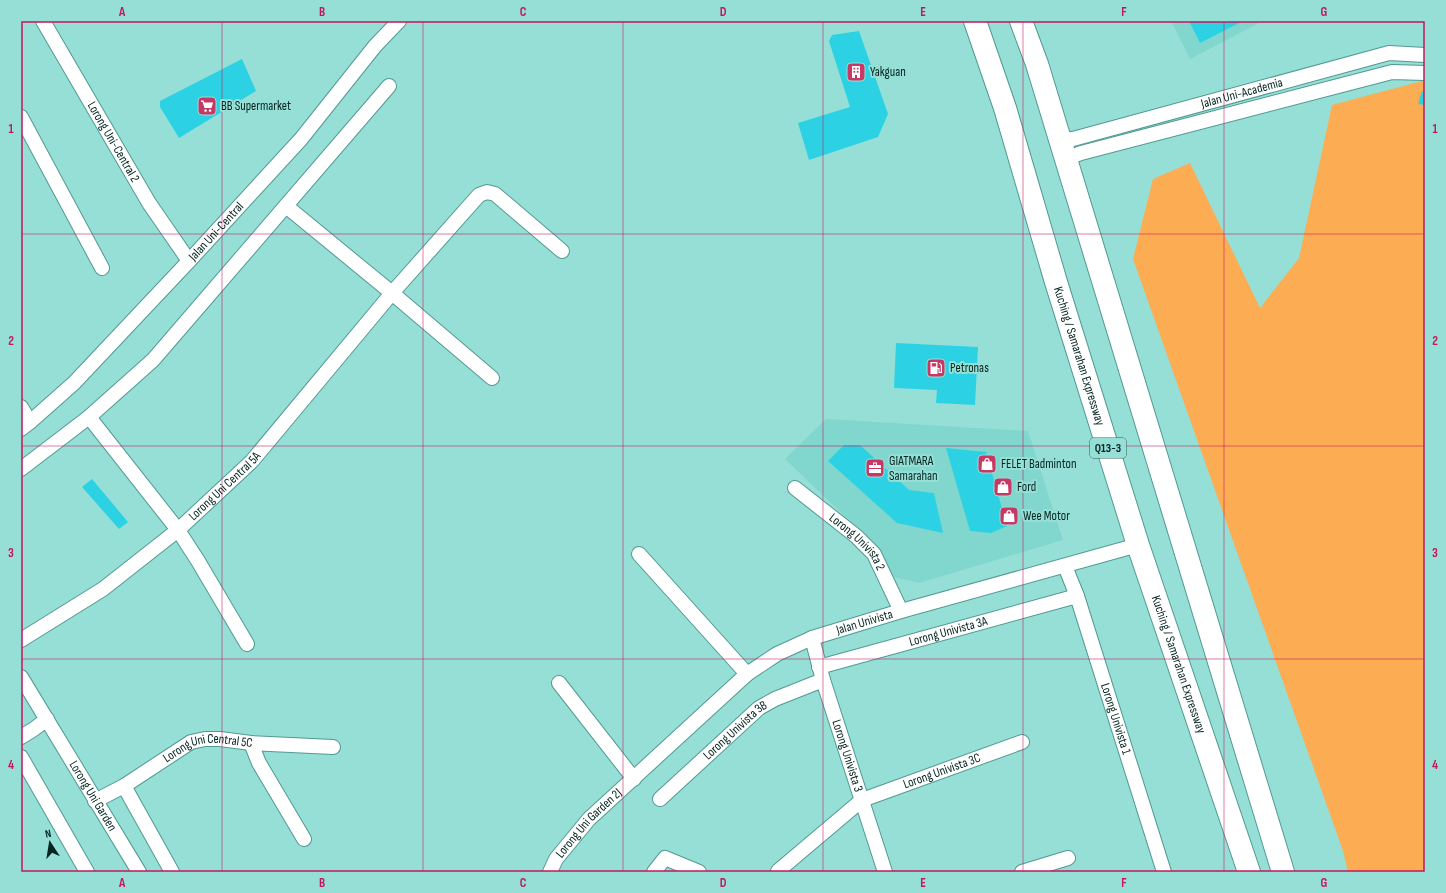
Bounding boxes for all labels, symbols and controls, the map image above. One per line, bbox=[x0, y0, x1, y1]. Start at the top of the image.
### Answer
text: A bbox=[118, 4, 126, 20]
text: B bbox=[319, 4, 325, 20]
text: C bbox=[520, 4, 527, 20]
text: D bbox=[720, 4, 727, 20]
text: E bbox=[920, 4, 926, 20]
text: F bbox=[1121, 4, 1127, 20]
text: G bbox=[1321, 4, 1328, 20]
building icon: Yakguan bbox=[845, 61, 867, 83]
place label: Yakguan bbox=[870, 64, 906, 80]
street label: Jalan Uni-Academia bbox=[1198, 74, 1284, 112]
supermarket icon: BB Supermarket bbox=[196, 95, 218, 117]
place label: BB Supermarket bbox=[221, 98, 291, 114]
street label: Lorong Uni-Central 2 bbox=[84, 99, 143, 185]
text: 1 bbox=[8, 121, 14, 137]
text: 1 bbox=[1432, 121, 1438, 137]
street label: Jalan Uni-Central bbox=[185, 199, 247, 265]
street label: Kuching / Samarahan Expressway bbox=[1050, 285, 1108, 428]
text: 2 bbox=[8, 333, 14, 349]
text: 2 bbox=[1432, 333, 1438, 349]
fuel station icon: Petronas bbox=[925, 357, 947, 379]
place label: Petronas bbox=[950, 360, 989, 376]
road number: Q13-3 bbox=[1090, 438, 1126, 458]
street label: Lorong Uni Central 5A bbox=[185, 448, 264, 524]
place label: GIATMARA Samarahan bbox=[889, 453, 938, 484]
shop icon: FELET Badminton bbox=[976, 453, 998, 475]
place label: FELET Badminton bbox=[1001, 456, 1076, 472]
office icon: GIATMARA Samarahan bbox=[864, 457, 886, 479]
shop icon: Ford bbox=[992, 476, 1014, 498]
place label: Ford bbox=[1017, 479, 1036, 495]
shop icon: Wee Motor bbox=[998, 505, 1020, 527]
place label: Wee Motor bbox=[1023, 508, 1070, 524]
street label: Lorong Univista 2 bbox=[826, 510, 889, 573]
text: 3 bbox=[8, 545, 14, 561]
text: 3 bbox=[1432, 545, 1438, 561]
street label: Kuching / Samarahan Expressway bbox=[1148, 593, 1209, 735]
street label: Jalan Univista bbox=[833, 606, 895, 638]
street label: Lorong Univista 3A bbox=[907, 613, 990, 650]
street label: Lorong Univista 1 bbox=[1097, 681, 1135, 757]
street label: Lorong Univista 3B bbox=[700, 697, 770, 763]
street label: Lorong Univista 3 bbox=[828, 718, 867, 794]
street label: Lorong Uni Central 5C bbox=[160, 731, 254, 766]
street label: Lorong Univista 3C bbox=[901, 750, 983, 792]
text: 4 bbox=[8, 757, 14, 773]
text: 4 bbox=[1432, 757, 1438, 773]
street label: Lorong Uni Garden bbox=[66, 758, 120, 834]
street label: Lorong Uni Garden 2J bbox=[552, 785, 625, 861]
north arrow bbox=[30, 823, 70, 863]
text: N bbox=[44, 827, 52, 841]
text: A bbox=[118, 875, 126, 891]
text: B bbox=[319, 875, 325, 891]
text: C bbox=[520, 875, 527, 891]
text: D bbox=[720, 875, 727, 891]
text: E bbox=[920, 875, 926, 891]
text: F bbox=[1121, 875, 1127, 891]
text: G bbox=[1321, 875, 1328, 891]

